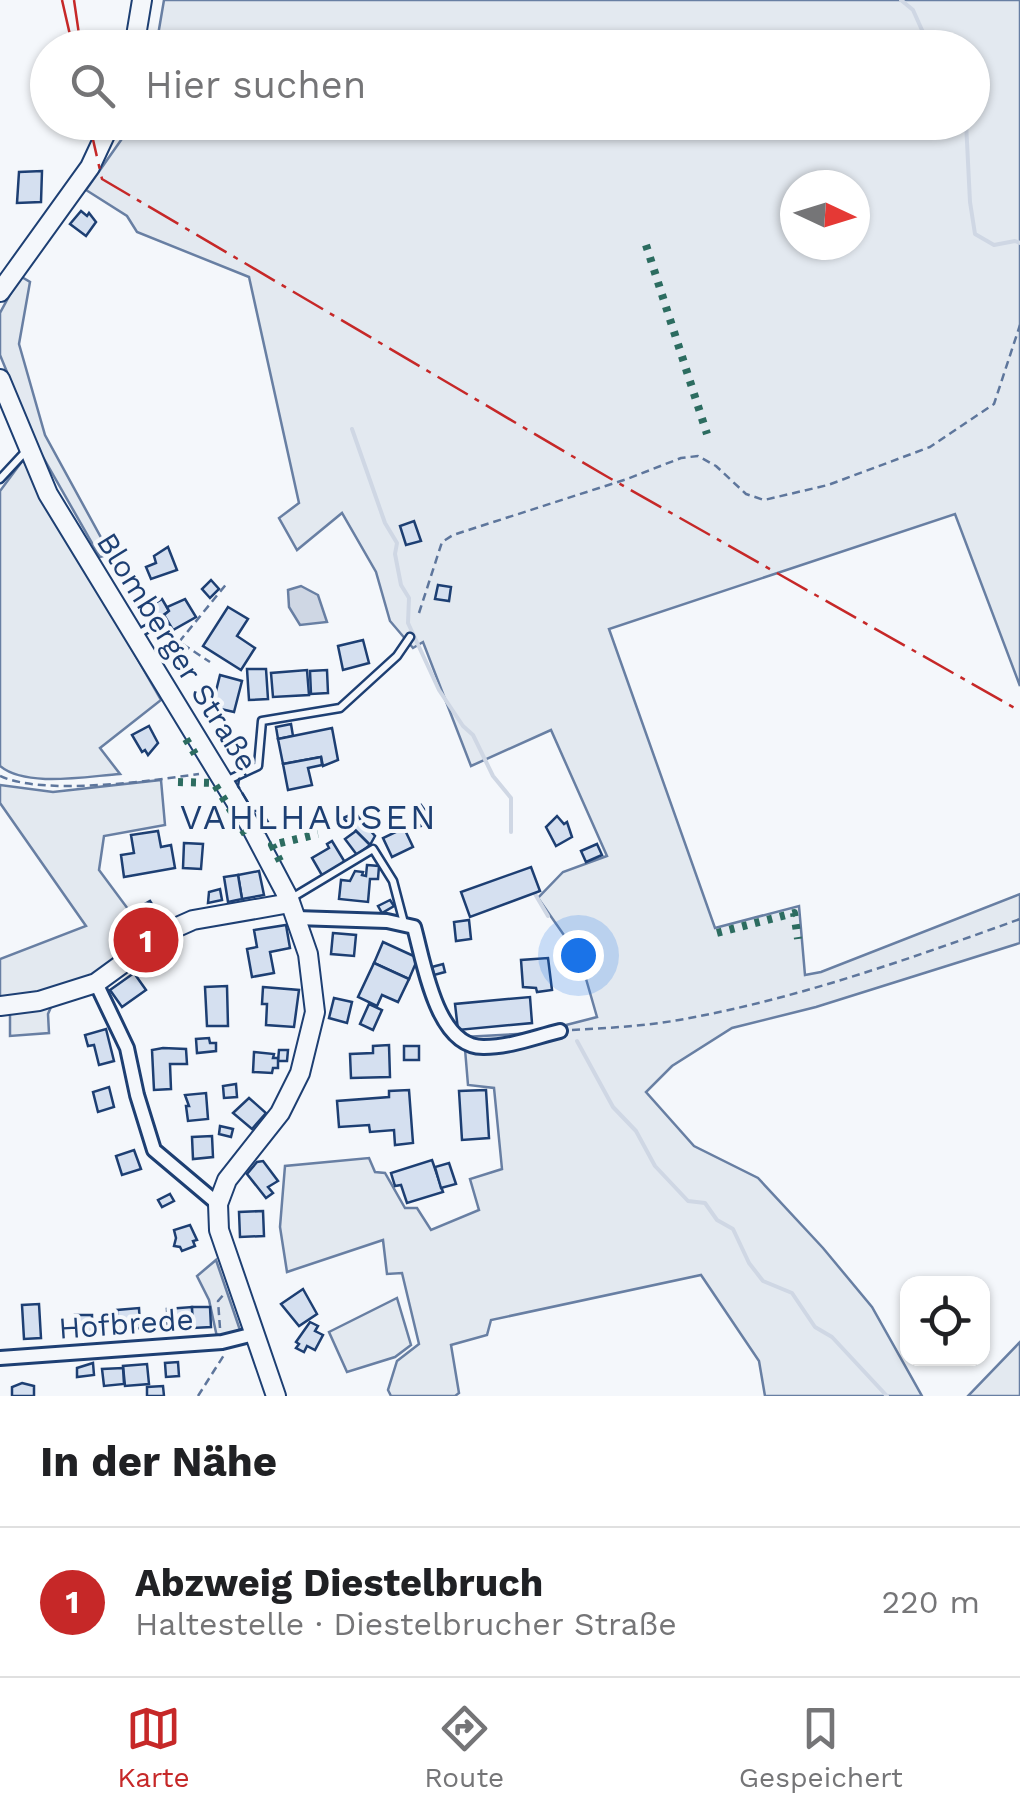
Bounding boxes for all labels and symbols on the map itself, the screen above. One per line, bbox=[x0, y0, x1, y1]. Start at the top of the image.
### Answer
north arrow bbox=[780, 170, 870, 260]
street label: Blomberger Straße bbox=[90, 526, 265, 777]
district label: VAHLHAUSEN bbox=[180, 796, 438, 838]
pin: 1 bbox=[114, 902, 178, 978]
your location bbox=[553, 930, 604, 981]
street label: Hofbrede bbox=[57, 1301, 195, 1346]

